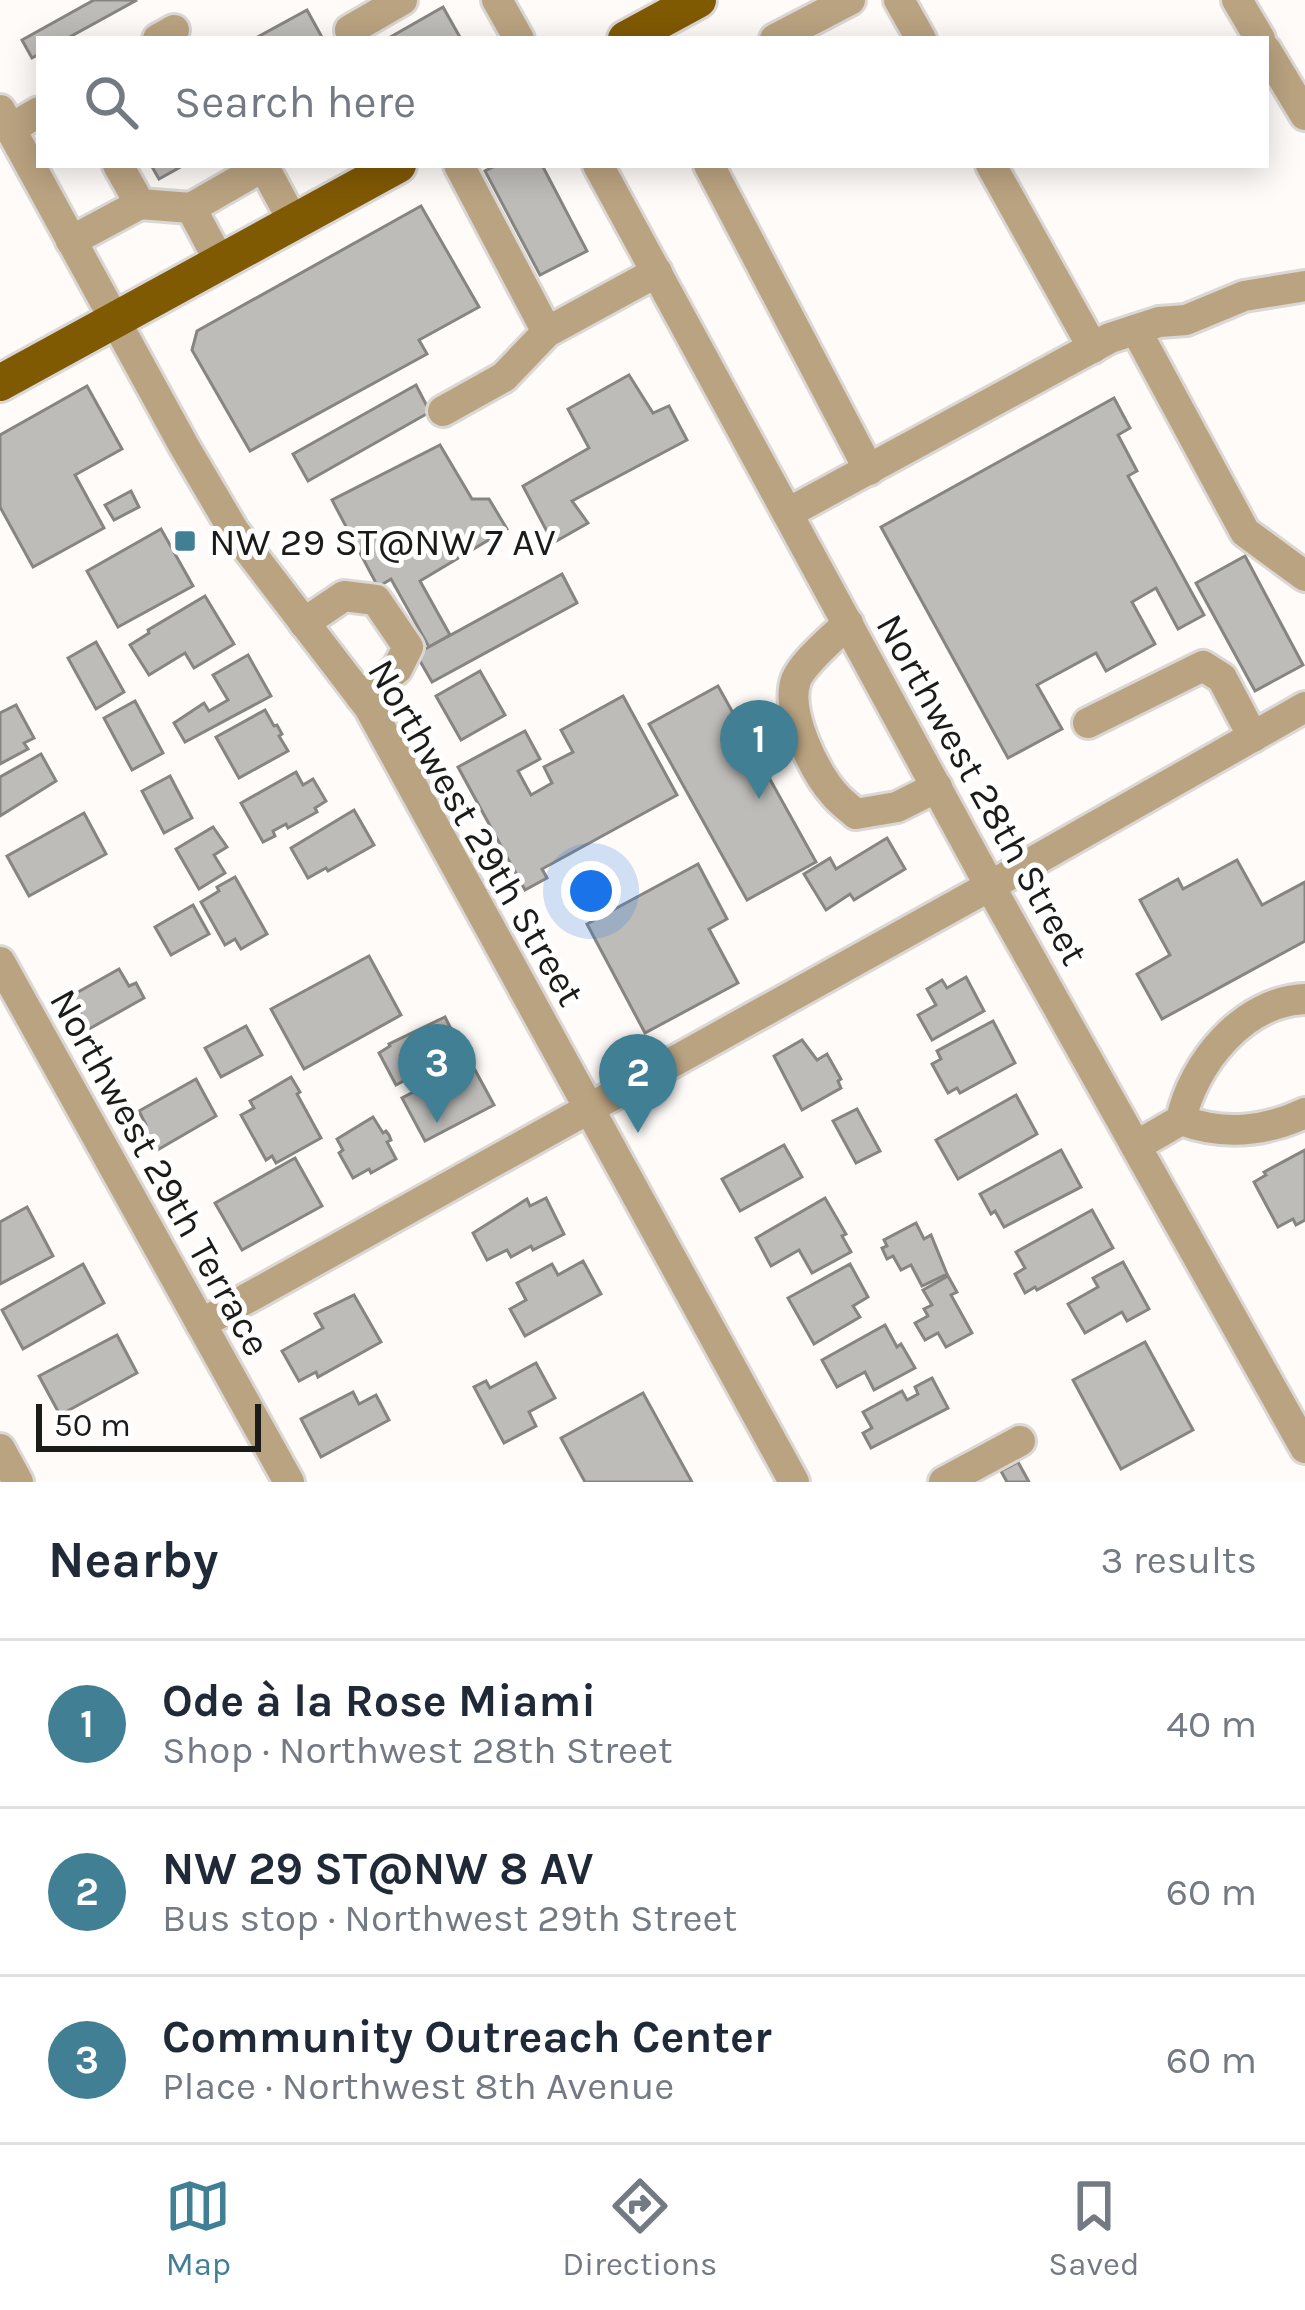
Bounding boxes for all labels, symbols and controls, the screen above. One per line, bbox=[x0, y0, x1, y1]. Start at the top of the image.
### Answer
search box bbox=[36, 36, 1269, 168]
icon: search bbox=[78, 69, 144, 135]
text: Search here bbox=[174, 76, 416, 128]
place label: NW 29 ST@NW 7 AV bbox=[209, 519, 556, 565]
marker: NW 29 ST@NW 7 AV bbox=[172, 528, 198, 554]
street label: Northwest 28th Street bbox=[866, 606, 1098, 973]
street label: Northwest 29th Street bbox=[358, 651, 594, 1014]
pin: 1 bbox=[720, 700, 798, 799]
your location bbox=[561, 861, 621, 921]
street label: Northwest 29th Terrace bbox=[40, 981, 280, 1364]
pin: 3 bbox=[398, 1024, 476, 1123]
pin: 2 bbox=[599, 1034, 677, 1133]
scale bar bbox=[36, 1398, 261, 1451]
text: 50 m bbox=[54, 1406, 131, 1444]
text: Nearby bbox=[48, 1530, 218, 1590]
text: 3 results bbox=[1100, 1537, 1257, 1583]
text: Ode à la Rose Miami bbox=[162, 1675, 596, 1727]
text: 1 bbox=[80, 1701, 94, 1747]
text: 40 m bbox=[1166, 1701, 1257, 1747]
text: Shop · Northwest 28th Street bbox=[162, 1727, 673, 1773]
text: NW 29 ST@NW 8 AV bbox=[162, 1843, 594, 1895]
text: 2 bbox=[75, 1869, 99, 1915]
text: 60 m bbox=[1166, 1869, 1257, 1915]
text: Bus stop · Northwest 29th Street bbox=[162, 1895, 737, 1941]
text: Community Outreach Center bbox=[162, 2011, 772, 2063]
text: 3 bbox=[75, 2037, 99, 2083]
text: 60 m bbox=[1166, 2037, 1257, 2083]
text: Place · Northwest 8th Avenue bbox=[162, 2063, 674, 2109]
tab: Map bbox=[165, 2173, 231, 2283]
tab: Directions bbox=[562, 2173, 717, 2283]
tab: Saved bbox=[1048, 2173, 1140, 2283]

